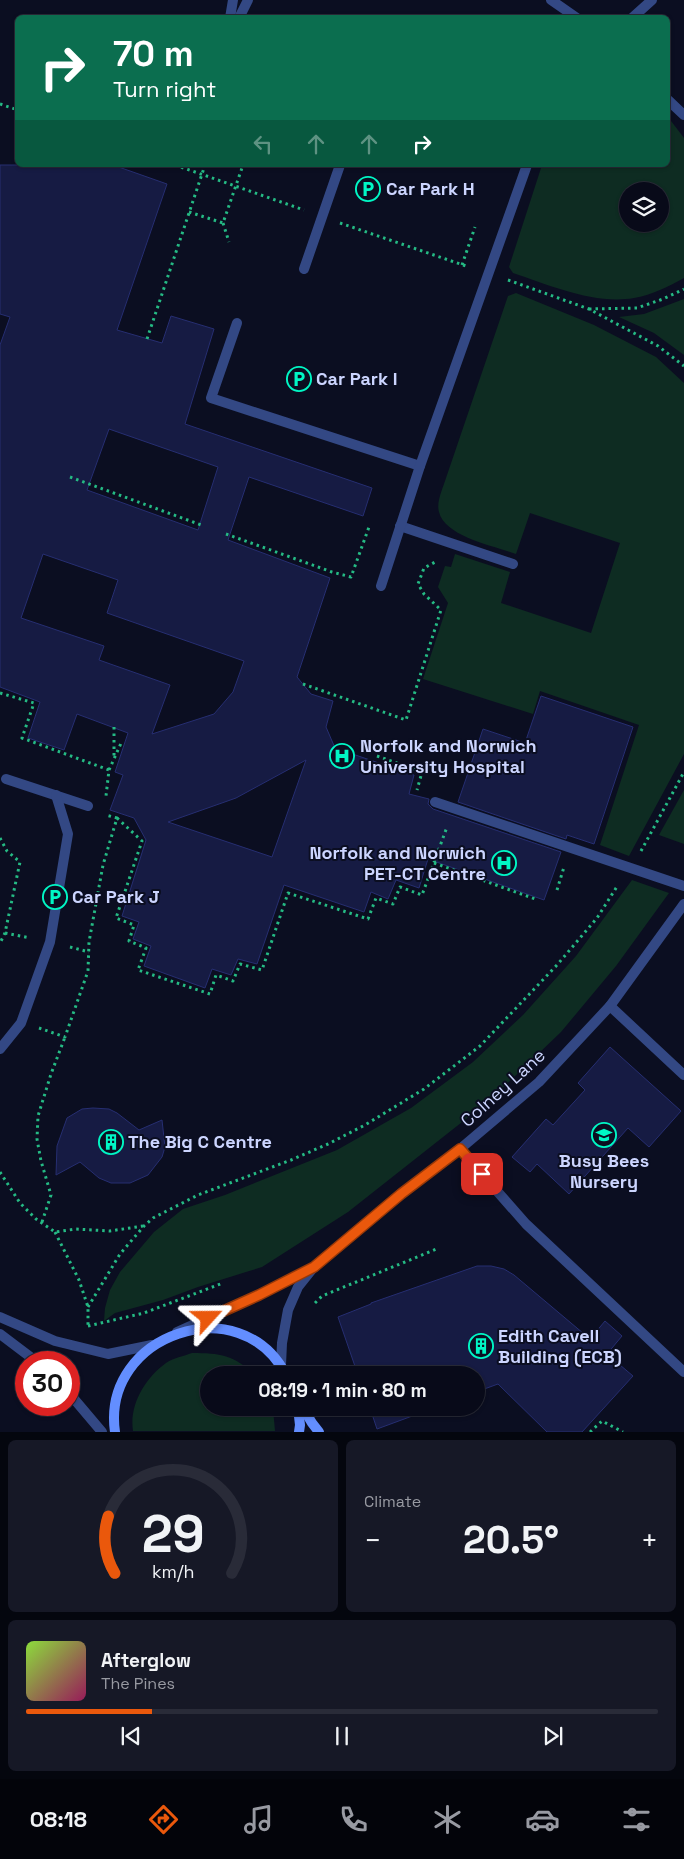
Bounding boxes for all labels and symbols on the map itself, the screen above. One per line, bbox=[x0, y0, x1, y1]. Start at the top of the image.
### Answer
parking icon: Car Park H bbox=[355, 176, 381, 202]
place label: Car Park H bbox=[386, 177, 474, 200]
parking icon: Car Park I bbox=[286, 366, 312, 392]
place label: Car Park I bbox=[316, 367, 397, 390]
place label: Norfolk and Norwich University Hospital bbox=[360, 734, 537, 778]
hospital icon: Norfolk and Norwich University Hospital bbox=[329, 743, 355, 769]
place label: Norfolk and Norwich PET-CT Centre bbox=[309, 841, 486, 885]
hospital icon: Norfolk and Norwich PET-CT Centre bbox=[491, 850, 517, 876]
parking icon: Car Park J bbox=[42, 884, 68, 910]
place label: Car Park J bbox=[72, 885, 160, 908]
street label: Colney Lane bbox=[455, 1044, 550, 1132]
school or university icon: Busy Bees Nursery bbox=[591, 1122, 617, 1148]
building icon: The Big C Centre bbox=[98, 1129, 124, 1155]
place label: The Big C Centre bbox=[128, 1130, 272, 1153]
place label: Busy Bees Nursery bbox=[559, 1149, 649, 1193]
pin bbox=[461, 1153, 503, 1195]
position arrow bbox=[181, 1291, 233, 1343]
place label: Edith Cavell Building (ECB) bbox=[498, 1324, 622, 1368]
building icon: Edith Cavell Building (ECB) bbox=[468, 1333, 494, 1359]
speed limit sign: 30 bbox=[15, 1351, 80, 1416]

